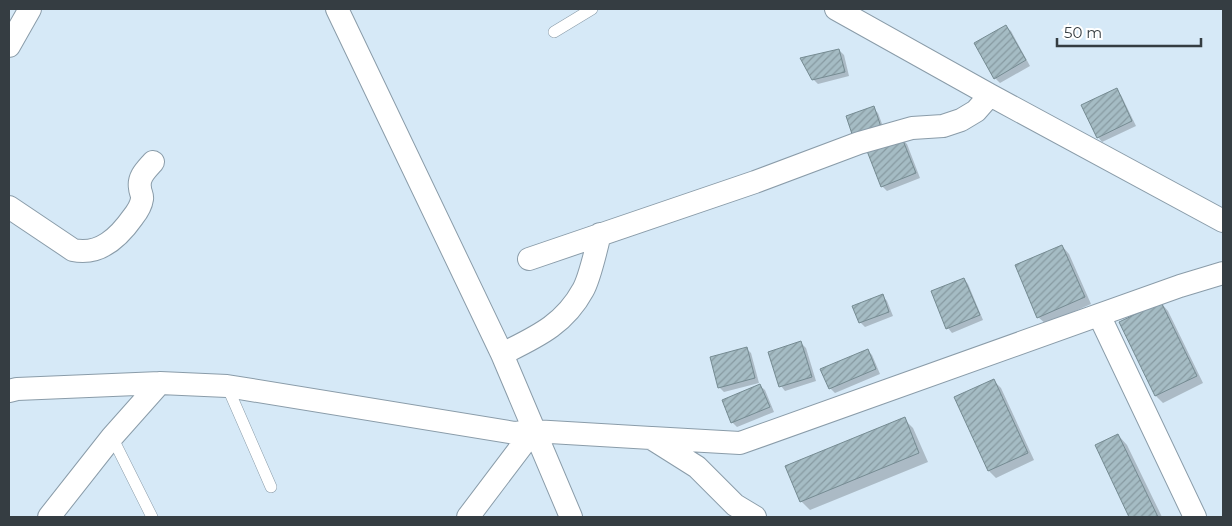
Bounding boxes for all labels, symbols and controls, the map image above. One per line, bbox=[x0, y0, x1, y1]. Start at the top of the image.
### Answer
scale bar bbox=[1057, 15, 1201, 47]
text: 50 m bbox=[1064, 23, 1102, 42]

